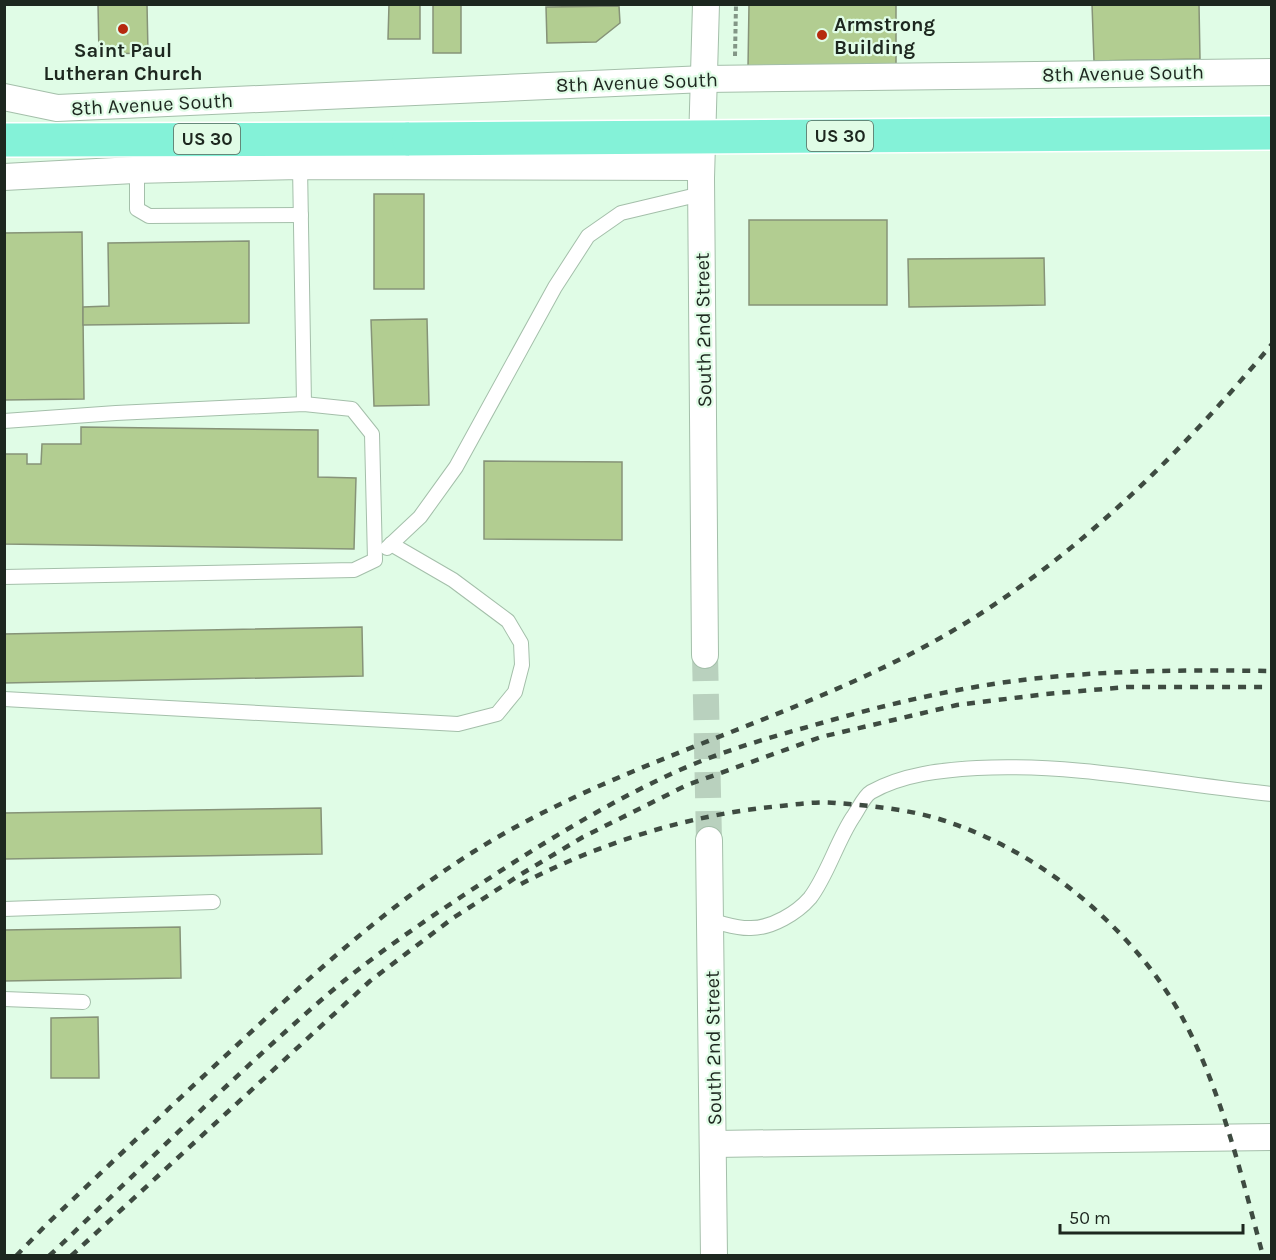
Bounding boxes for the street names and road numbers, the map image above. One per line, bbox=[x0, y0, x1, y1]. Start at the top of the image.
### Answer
street label: 8th Avenue South bbox=[1042, 61, 1204, 86]
street label: 8th Avenue South bbox=[556, 68, 718, 97]
street label: 8th Avenue South bbox=[71, 89, 233, 120]
road number: US 30 bbox=[807, 121, 873, 151]
road number: US 30 bbox=[174, 124, 240, 154]
street label: South 2nd Street bbox=[691, 252, 716, 408]
street label: South 2nd Street bbox=[701, 970, 726, 1126]

